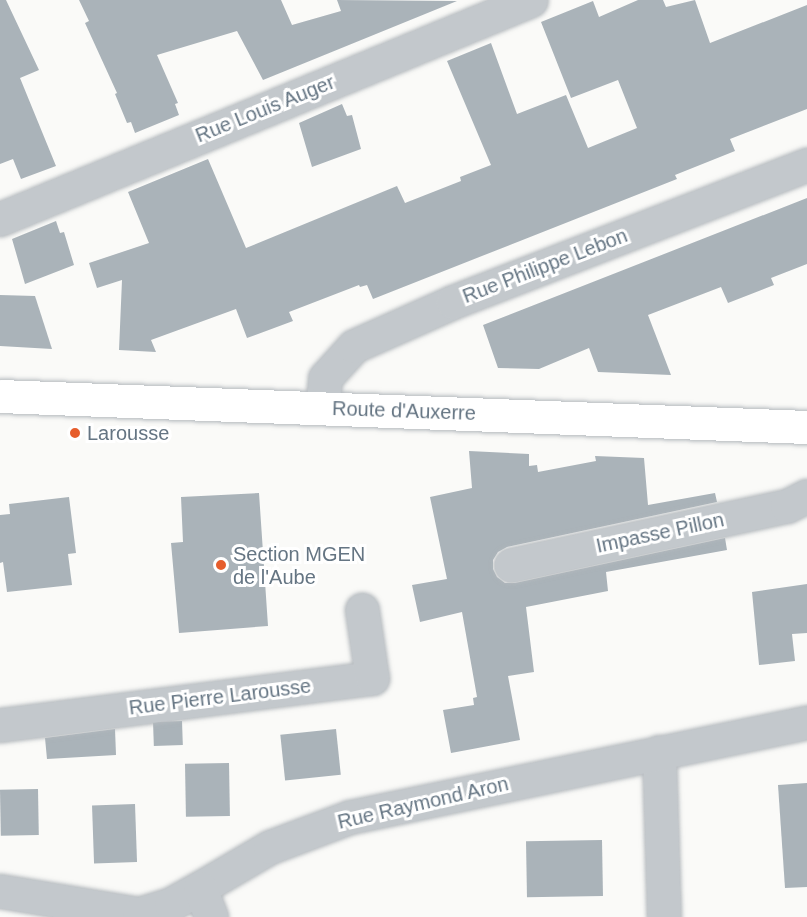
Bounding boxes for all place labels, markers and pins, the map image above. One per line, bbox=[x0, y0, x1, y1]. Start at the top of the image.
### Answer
place label: Larousse bbox=[87, 421, 169, 445]
marker: Larousse bbox=[68, 426, 82, 440]
place label: Section MGEN de l'Aube bbox=[233, 542, 365, 589]
marker: Section MGEN de l'Aube bbox=[214, 558, 228, 572]

